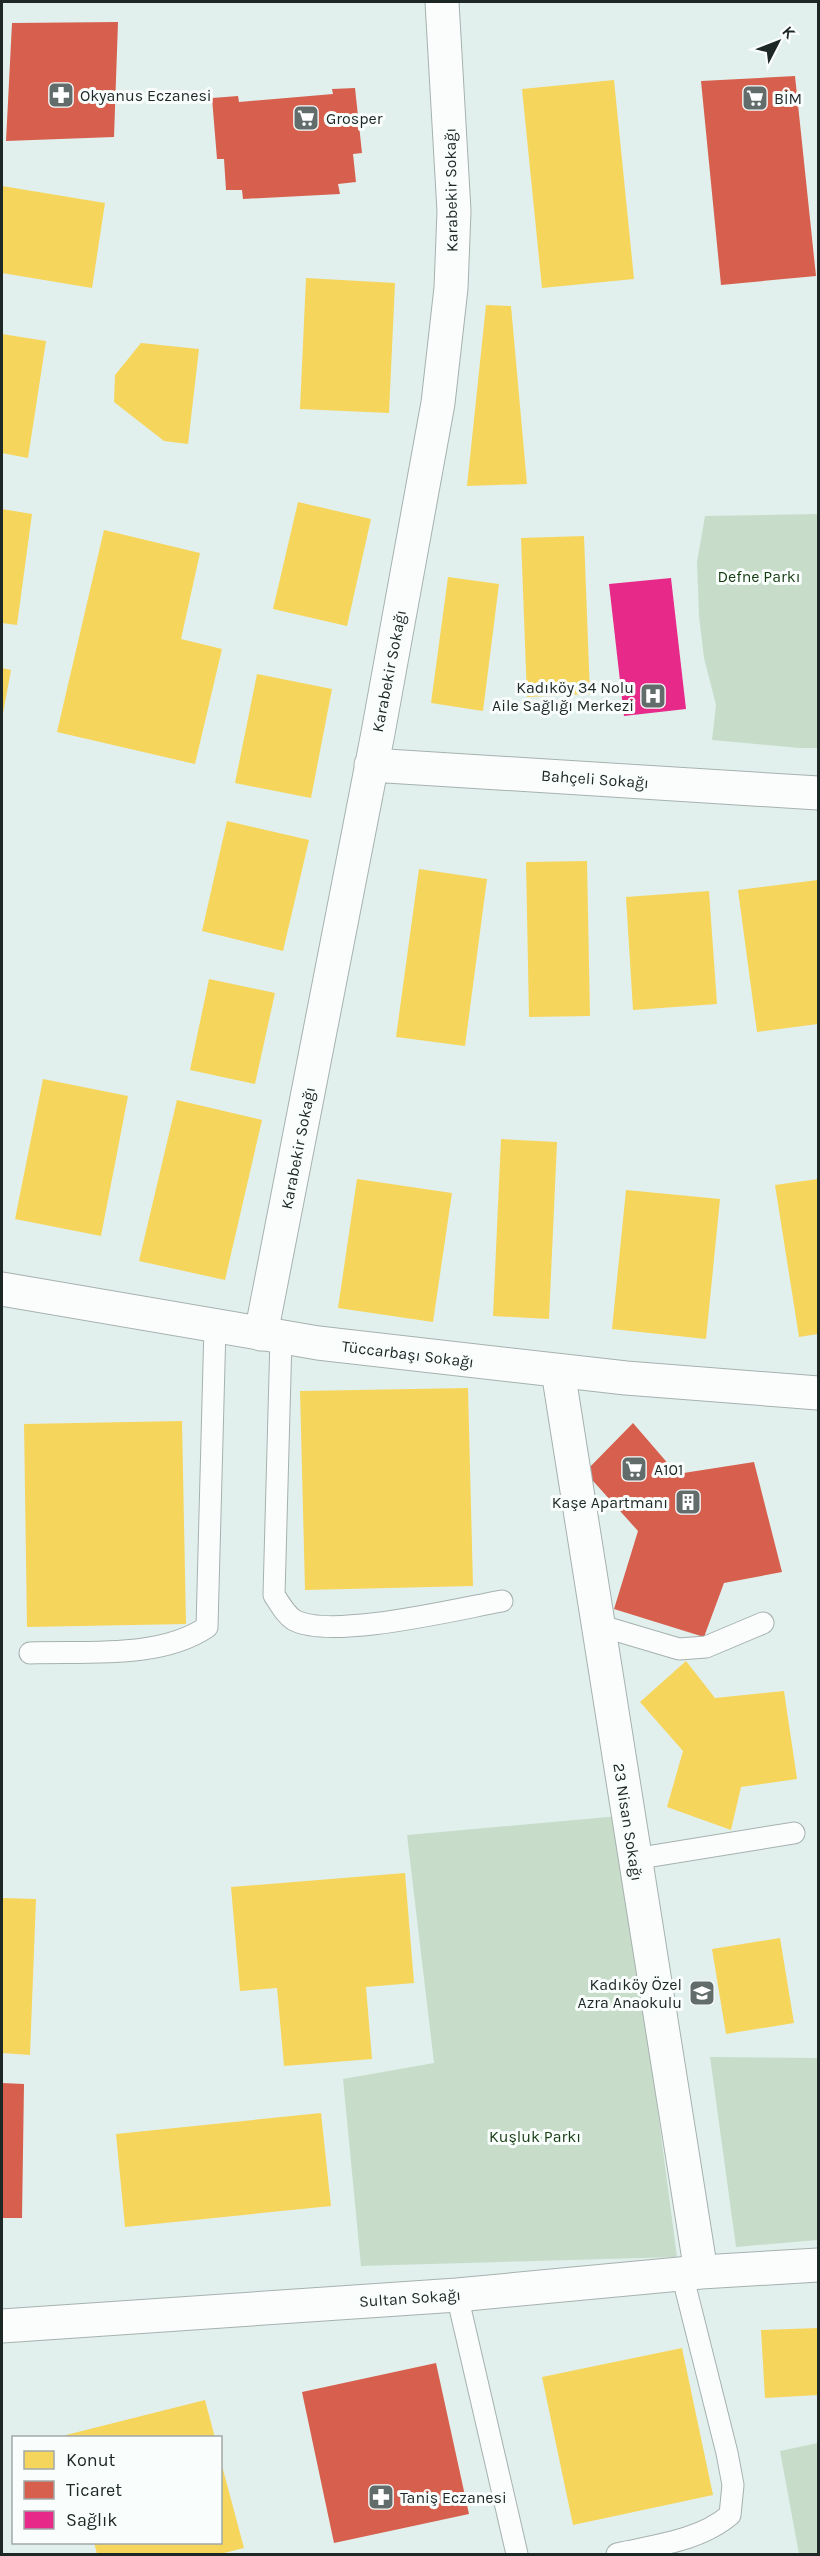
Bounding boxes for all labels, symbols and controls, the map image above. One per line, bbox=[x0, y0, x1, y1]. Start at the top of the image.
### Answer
north arrow bbox=[748, 12, 808, 72]
text: K bbox=[778, 22, 800, 43]
pharmacy icon: Okyanus Eczanesi bbox=[46, 80, 76, 110]
supermarket icon: BİM bbox=[740, 83, 770, 113]
place label: Okyanus Eczanesi bbox=[80, 86, 212, 105]
place label: BİM bbox=[774, 89, 802, 108]
supermarket icon: Grosper bbox=[291, 103, 321, 133]
place label: Grosper bbox=[326, 109, 383, 128]
street label: Karabekir Sokağı bbox=[440, 128, 462, 252]
park label: Defne Parkı bbox=[717, 567, 801, 586]
street label: Karabekir Sokağı bbox=[368, 608, 410, 734]
place label: Kadıköy 34 Nolu Aile Sağlığı Merkezi bbox=[492, 678, 634, 715]
hospital icon: Kadıköy 34 Nolu Aile Sağlığı Merkezi bbox=[638, 681, 668, 711]
street label: Bahçeli Sokağı bbox=[540, 766, 650, 792]
street label: Karabekir Sokağı bbox=[277, 1085, 319, 1211]
street label: Tüccarbaşı Sokağı bbox=[341, 1336, 475, 1372]
supermarket icon: A101 bbox=[619, 1454, 649, 1484]
place label: A101 bbox=[654, 1460, 683, 1479]
building icon: Kaşe Apartmanı bbox=[673, 1487, 703, 1517]
place label: Kaşe Apartmanı bbox=[552, 1493, 668, 1512]
street label: 23 Nisan Sokağı bbox=[609, 1762, 647, 1882]
place label: Kadıköy Özel Azra Anaokulu bbox=[578, 1975, 682, 2012]
school or university icon: Kadıköy Özel Azra Anaokulu bbox=[687, 1978, 717, 2008]
park label: Kuşluk Parkı bbox=[489, 2127, 581, 2146]
street label: Sultan Sokağı bbox=[358, 2285, 462, 2311]
legend bbox=[12, 2436, 222, 2544]
text: Konut bbox=[66, 2449, 116, 2471]
text: Ticaret bbox=[66, 2479, 122, 2501]
pharmacy icon: Taniş Eczanesi bbox=[366, 2482, 396, 2512]
place label: Taniş Eczanesi bbox=[400, 2488, 507, 2507]
text: Sağlık bbox=[66, 2509, 118, 2531]

